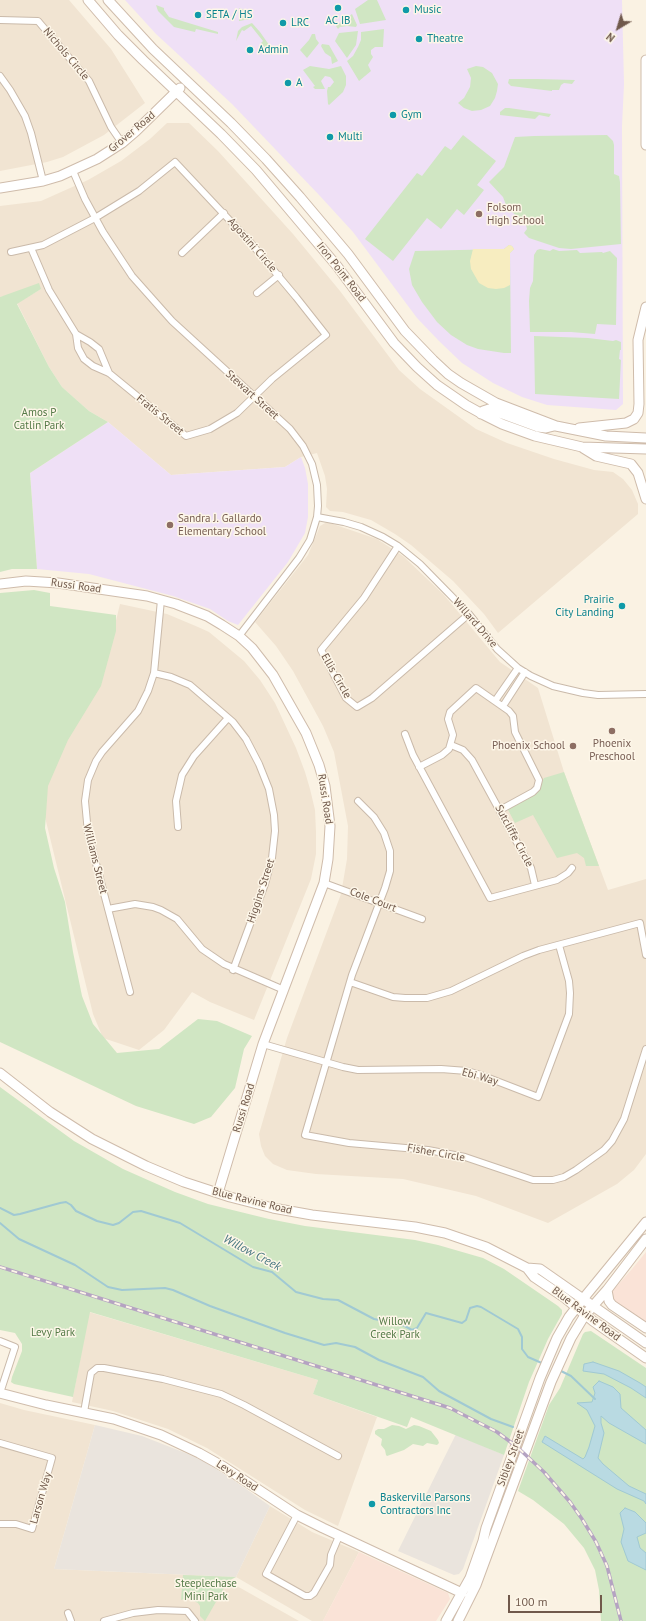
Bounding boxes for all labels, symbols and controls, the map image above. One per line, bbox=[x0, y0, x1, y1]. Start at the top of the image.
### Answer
marker: AC IB bbox=[333, 3, 343, 13]
place label: Music bbox=[414, 3, 441, 17]
marker: Music bbox=[401, 5, 411, 15]
place label: SETA / HS bbox=[206, 8, 253, 22]
north arrow bbox=[598, 8, 638, 48]
marker: SETA / HS bbox=[193, 10, 203, 20]
place label: AC IB bbox=[325, 14, 351, 28]
place label: LRC bbox=[291, 16, 309, 30]
marker: LRC bbox=[278, 18, 288, 28]
street label: Nichols Circle bbox=[40, 25, 92, 83]
text: N bbox=[603, 30, 618, 45]
place label: Theatre bbox=[427, 32, 463, 46]
marker: Theatre bbox=[414, 34, 424, 44]
place label: Admin bbox=[258, 43, 288, 57]
marker: Admin bbox=[245, 45, 255, 55]
place label: A bbox=[296, 76, 302, 90]
marker: A bbox=[283, 78, 293, 88]
place label: Gym bbox=[401, 108, 422, 122]
street label: Grover Road bbox=[106, 109, 158, 155]
marker: Gym bbox=[388, 110, 398, 120]
place label: Multi bbox=[338, 130, 363, 144]
marker: Multi bbox=[325, 132, 335, 142]
place label: Folsom High School bbox=[487, 201, 544, 227]
marker: Folsom High School bbox=[474, 209, 484, 219]
street label: Agostini Circle bbox=[225, 215, 279, 275]
street label: Iron Point Road bbox=[314, 239, 368, 305]
street label: Stewart Street bbox=[223, 368, 281, 422]
street label: Fratis Street bbox=[134, 392, 186, 438]
park label: Amos P Catlin Park bbox=[14, 406, 64, 432]
place label: Sandra J. Gallardo Elementary School bbox=[178, 512, 266, 538]
marker: Sandra J. Gallardo Elementary School bbox=[165, 520, 175, 530]
street label: Russi Road bbox=[50, 576, 102, 596]
place label: Prairie City Landing bbox=[555, 593, 614, 619]
street label: Willard Drive bbox=[450, 596, 500, 650]
marker: Prairie City Landing bbox=[617, 601, 627, 611]
street label: Ellis Circle bbox=[318, 651, 354, 701]
marker: Phoenix Preschool bbox=[607, 726, 617, 736]
place label: Phoenix Preschool bbox=[589, 737, 635, 763]
place label: Phoenix School bbox=[492, 739, 565, 753]
marker: Phoenix School bbox=[568, 741, 578, 751]
street label: Russi Road bbox=[315, 773, 335, 825]
street label: Sutcliffe Circle bbox=[492, 803, 536, 869]
street label: Williams Street bbox=[80, 823, 110, 895]
street label: Higgins Street bbox=[244, 857, 278, 925]
street label: Cole Court bbox=[348, 885, 398, 915]
street label: Ebi Way bbox=[460, 1066, 500, 1088]
street label: Russi Road bbox=[230, 1082, 258, 1134]
street label: Fisher Circle bbox=[406, 1141, 466, 1165]
street label: Blue Ravine Road bbox=[211, 1185, 293, 1217]
water label: Willow Creek bbox=[221, 1232, 283, 1274]
street label: Blue Ravine Road bbox=[549, 1284, 623, 1344]
park label: Willow Creek Park bbox=[370, 1315, 420, 1341]
park label: Levy Park bbox=[31, 1326, 75, 1340]
street label: Sibley Street bbox=[495, 1428, 527, 1488]
street label: Levy Road bbox=[214, 1458, 260, 1494]
street label: Larson Way bbox=[27, 1471, 55, 1525]
place label: Baskerville Parsons Contractors Inc bbox=[380, 1491, 470, 1517]
marker: Baskerville Parsons Contractors Inc bbox=[367, 1499, 377, 1509]
park label: Steeplechase Mini Park bbox=[175, 1577, 237, 1603]
scale bar bbox=[510, 1587, 604, 1613]
text: 100 m bbox=[515, 1594, 548, 1609]

